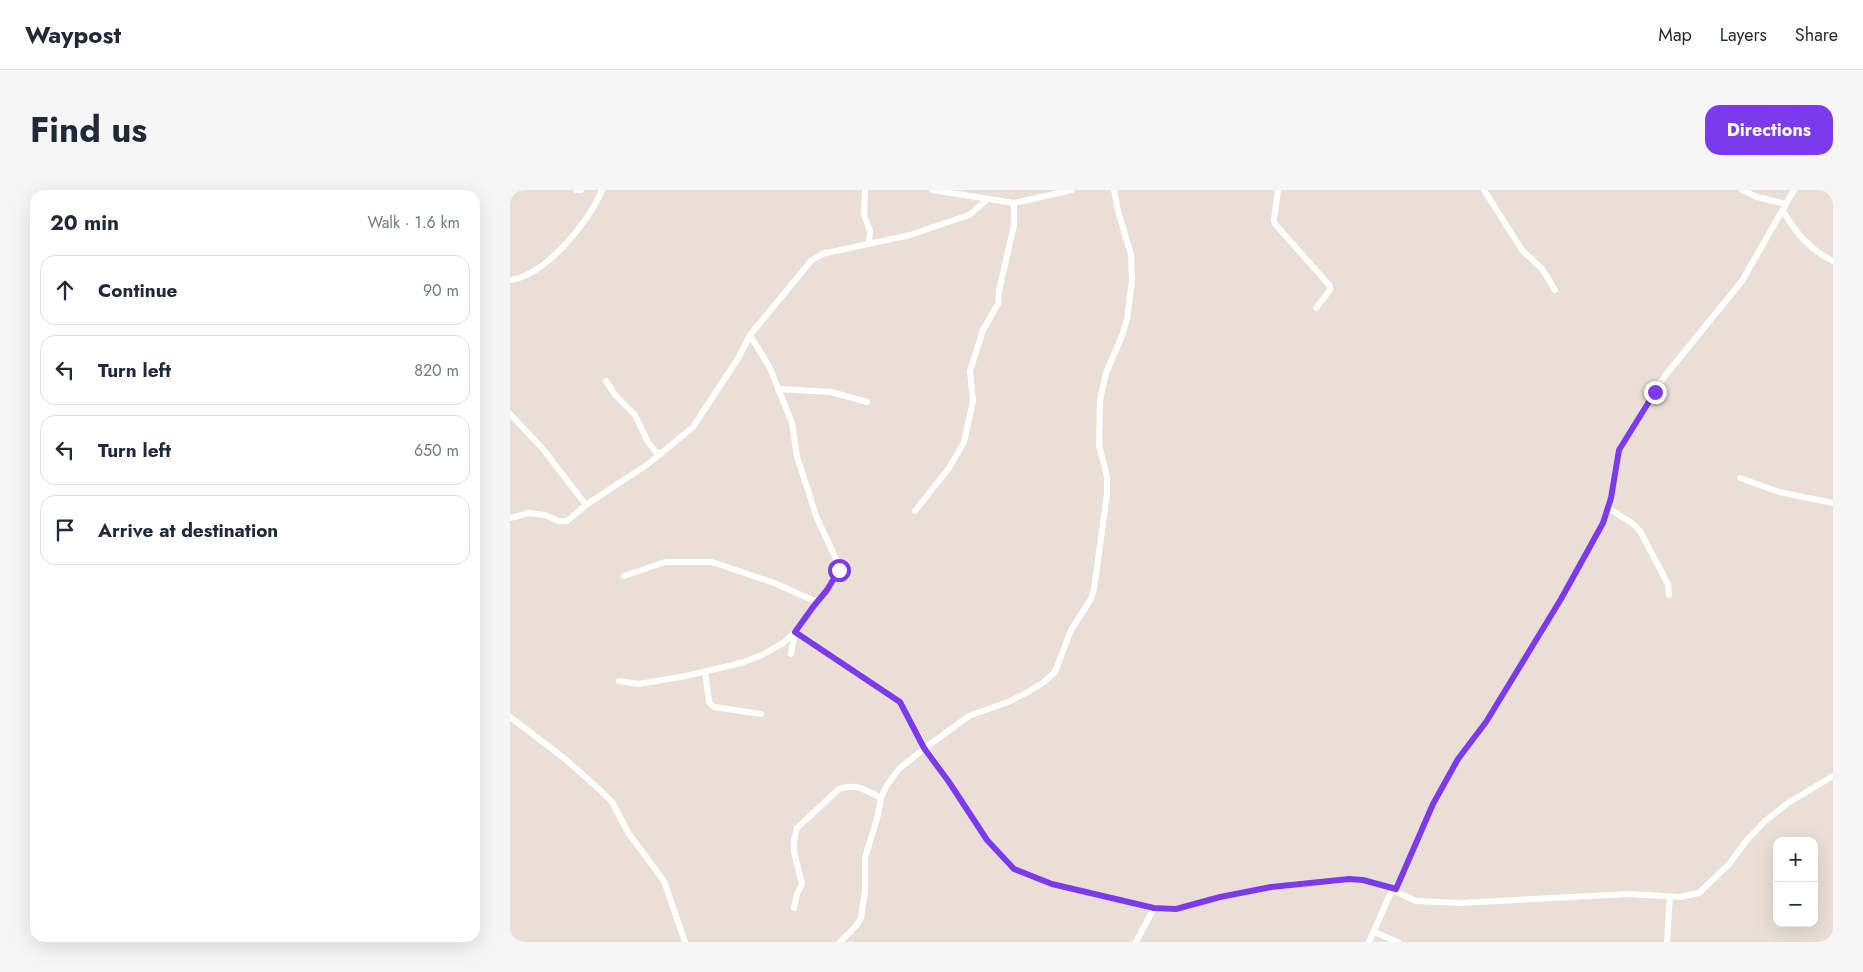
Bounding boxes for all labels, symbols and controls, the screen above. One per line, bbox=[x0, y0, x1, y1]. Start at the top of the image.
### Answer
text: Waypost bbox=[25, 17, 121, 52]
text: Map bbox=[1658, 22, 1692, 48]
text: Layers bbox=[1720, 22, 1767, 48]
text: Share bbox=[1795, 22, 1838, 48]
text: Find us bbox=[30, 105, 147, 155]
button: Directions bbox=[1705, 105, 1833, 155]
text: 20 min bbox=[50, 208, 119, 238]
text: Walk · 1.6 km bbox=[367, 211, 460, 234]
icon: ahead bbox=[51, 276, 79, 304]
text: Continue bbox=[98, 277, 177, 304]
text: 90 m bbox=[423, 279, 459, 302]
icon: left bbox=[51, 356, 79, 384]
text: Turn left bbox=[98, 357, 171, 384]
text: 820 m bbox=[414, 359, 459, 382]
route end bbox=[1644, 381, 1667, 404]
icon: left bbox=[51, 436, 79, 464]
text: Turn left bbox=[98, 437, 171, 464]
text: 650 m bbox=[414, 439, 459, 462]
icon: arrive bbox=[51, 516, 79, 544]
text: Arrive at destination bbox=[98, 517, 278, 544]
route start bbox=[828, 559, 851, 582]
map controls bbox=[1773, 837, 1818, 927]
button: + bbox=[1773, 837, 1818, 882]
button: − bbox=[1773, 882, 1818, 927]

